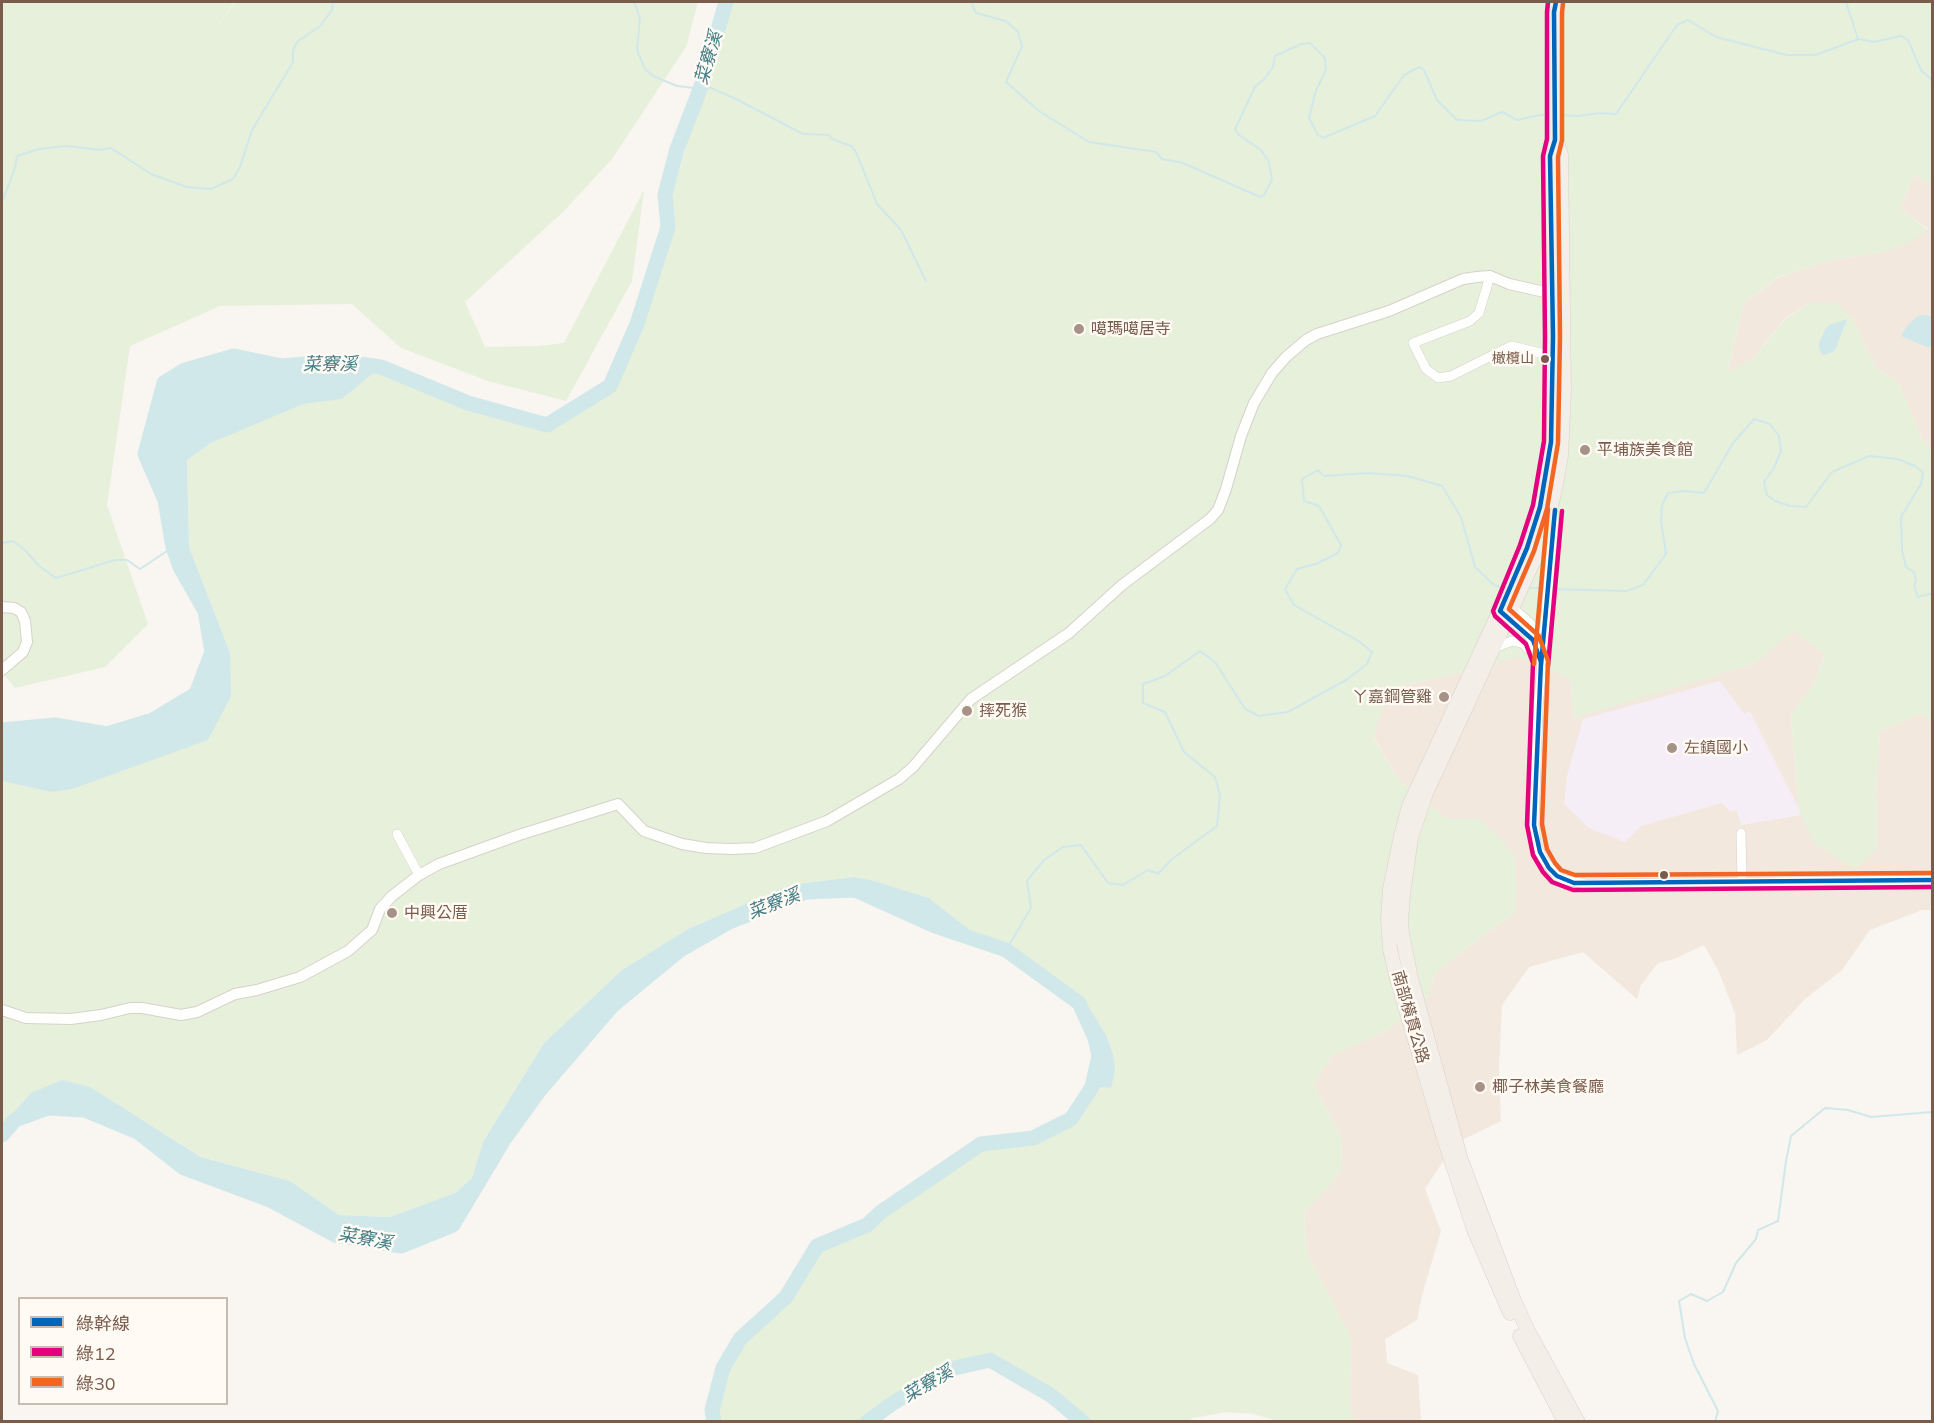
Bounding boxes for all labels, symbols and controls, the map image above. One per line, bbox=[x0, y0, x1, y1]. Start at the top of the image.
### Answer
water label: 菜竂溪 bbox=[691, 29, 727, 87]
place label: 噶瑪噶居寺 bbox=[1091, 319, 1171, 339]
marker: 噶瑪噶居寺 bbox=[1072, 322, 1086, 336]
place label: 橄欖山 bbox=[1492, 351, 1534, 367]
marker: 橄欖山 bbox=[1539, 353, 1551, 365]
water label: 菜竂溪 bbox=[303, 354, 357, 376]
place label: 平埔族美食館 bbox=[1597, 440, 1693, 460]
marker: 平埔族美食館 bbox=[1578, 443, 1592, 457]
place label: ㄚ嘉鋼管雞 bbox=[1352, 687, 1432, 707]
marker: ㄚ嘉鋼管雞 bbox=[1437, 690, 1451, 704]
place label: 摔死猴 bbox=[979, 701, 1027, 721]
marker: 摔死猴 bbox=[960, 704, 974, 718]
place label: 左鎮國小 bbox=[1684, 738, 1748, 758]
marker: 左鎮國小 bbox=[1665, 741, 1679, 755]
unlabelled marker bbox=[1658, 869, 1670, 881]
water label: 菜竂溪 bbox=[745, 884, 803, 924]
place label: 中興公厝 bbox=[404, 903, 468, 923]
marker: 中興公厝 bbox=[385, 906, 399, 920]
street label: 南部橫貫公路 bbox=[1388, 968, 1432, 1066]
place label: 椰子林美食餐廳 bbox=[1492, 1077, 1604, 1097]
marker: 椰子林美食餐廳 bbox=[1473, 1080, 1487, 1094]
water label: 菜竂溪 bbox=[336, 1223, 394, 1255]
legend bbox=[18, 1297, 228, 1405]
text: 綠幹線 bbox=[76, 1312, 130, 1335]
text: 綠12 bbox=[76, 1342, 116, 1365]
water label: 菜竂溪 bbox=[899, 1361, 957, 1407]
text: 綠30 bbox=[76, 1372, 116, 1395]

